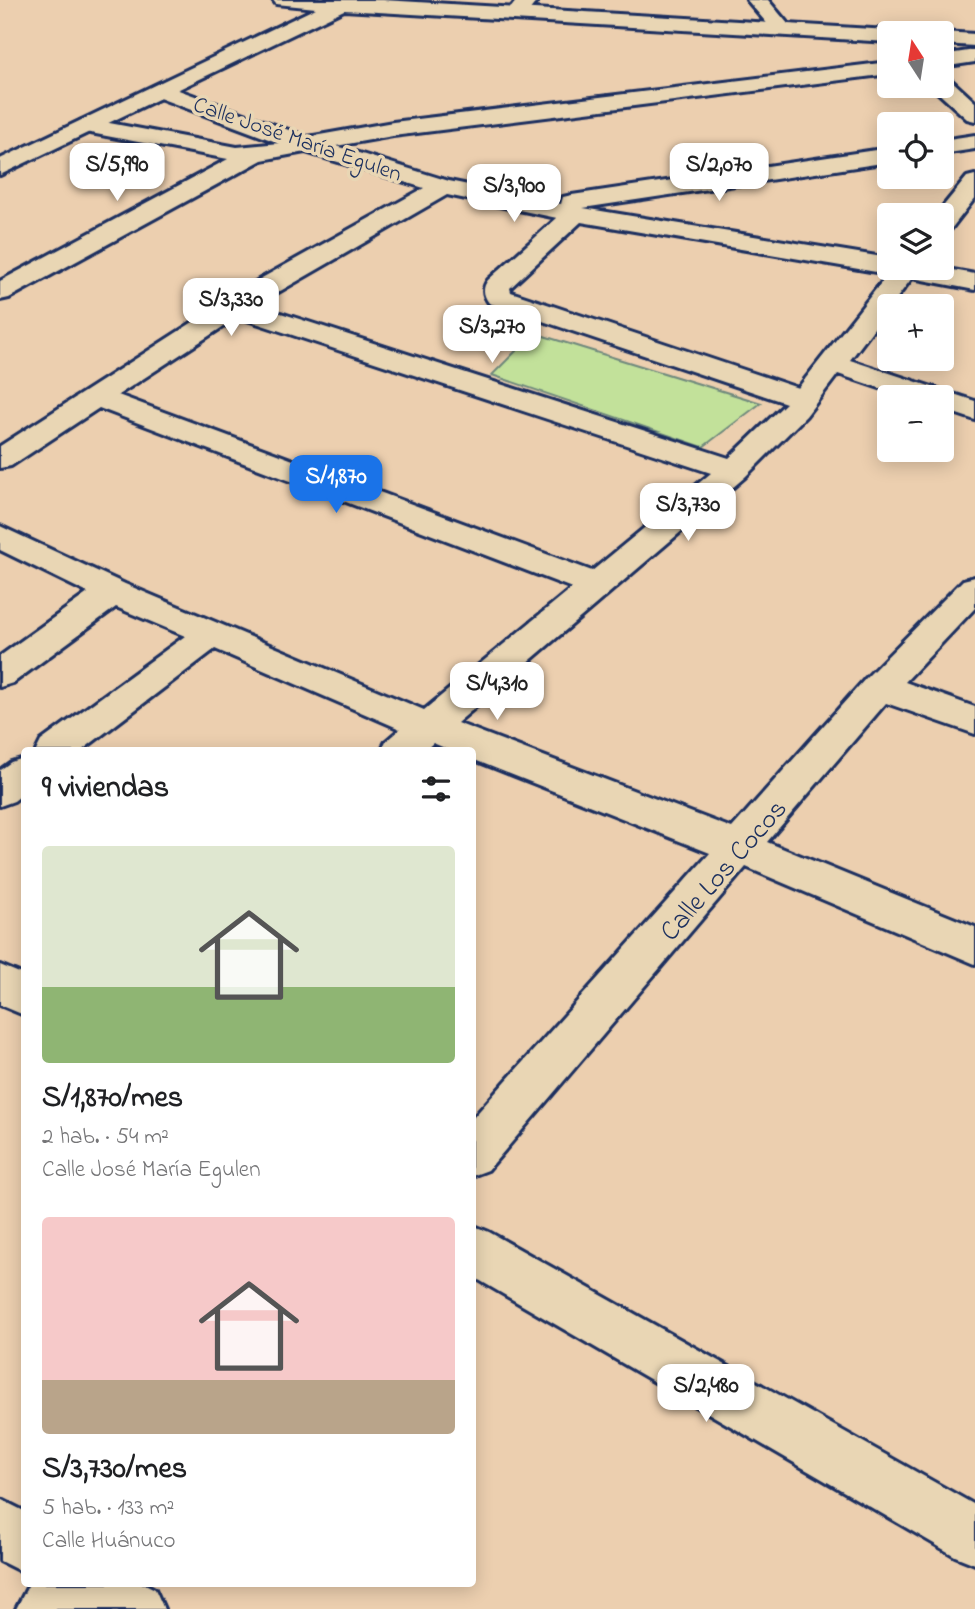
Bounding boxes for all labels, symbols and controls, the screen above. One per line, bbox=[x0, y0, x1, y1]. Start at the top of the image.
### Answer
north arrow bbox=[877, 21, 954, 98]
map controls bbox=[877, 21, 954, 462]
street label: Calle José María Egulen bbox=[188, 89, 406, 192]
button: locate bbox=[877, 112, 954, 189]
pin: S/5,990 bbox=[52, 144, 182, 203]
pin: S/2,070 bbox=[654, 144, 784, 203]
text: S/5,990 bbox=[86, 149, 148, 182]
text: S/2,070 bbox=[686, 149, 752, 182]
pin: S/3,900 bbox=[449, 164, 579, 224]
text: S/3,900 bbox=[483, 170, 545, 203]
button: layers bbox=[877, 203, 954, 280]
pin: S/3,330 bbox=[166, 278, 296, 338]
text: S/3,330 bbox=[199, 284, 263, 317]
button: + bbox=[877, 294, 954, 371]
pin: S/3,270 bbox=[427, 306, 557, 365]
text: S/3,270 bbox=[459, 311, 525, 344]
button: − bbox=[877, 385, 954, 462]
pin: S/1,870 bbox=[271, 456, 401, 515]
text: S/1,870 bbox=[305, 461, 367, 494]
pin: S/3,730 bbox=[623, 484, 753, 543]
text: S/3,730 bbox=[656, 489, 720, 522]
pin: S/4,310 bbox=[432, 662, 562, 722]
text: S/4,310 bbox=[466, 668, 528, 701]
text: 9 viviendas bbox=[42, 767, 169, 811]
icon: filters bbox=[417, 770, 455, 808]
street label: Calle Los Cocos bbox=[651, 791, 798, 951]
icon: home bbox=[186, 892, 312, 1018]
text: S/1,870/mes bbox=[42, 1077, 183, 1121]
text: 2 hab. · 54 m² bbox=[42, 1121, 169, 1154]
text: Calle José María Egulen bbox=[42, 1154, 260, 1187]
icon: home bbox=[186, 1263, 312, 1389]
pin: S/2,480 bbox=[641, 1364, 771, 1424]
text: S/2,480 bbox=[673, 1370, 739, 1403]
text: S/3,730/mes bbox=[42, 1448, 187, 1492]
text: 5 hab. · 133 m² bbox=[42, 1492, 174, 1525]
text: Calle Huánuco bbox=[42, 1525, 176, 1558]

